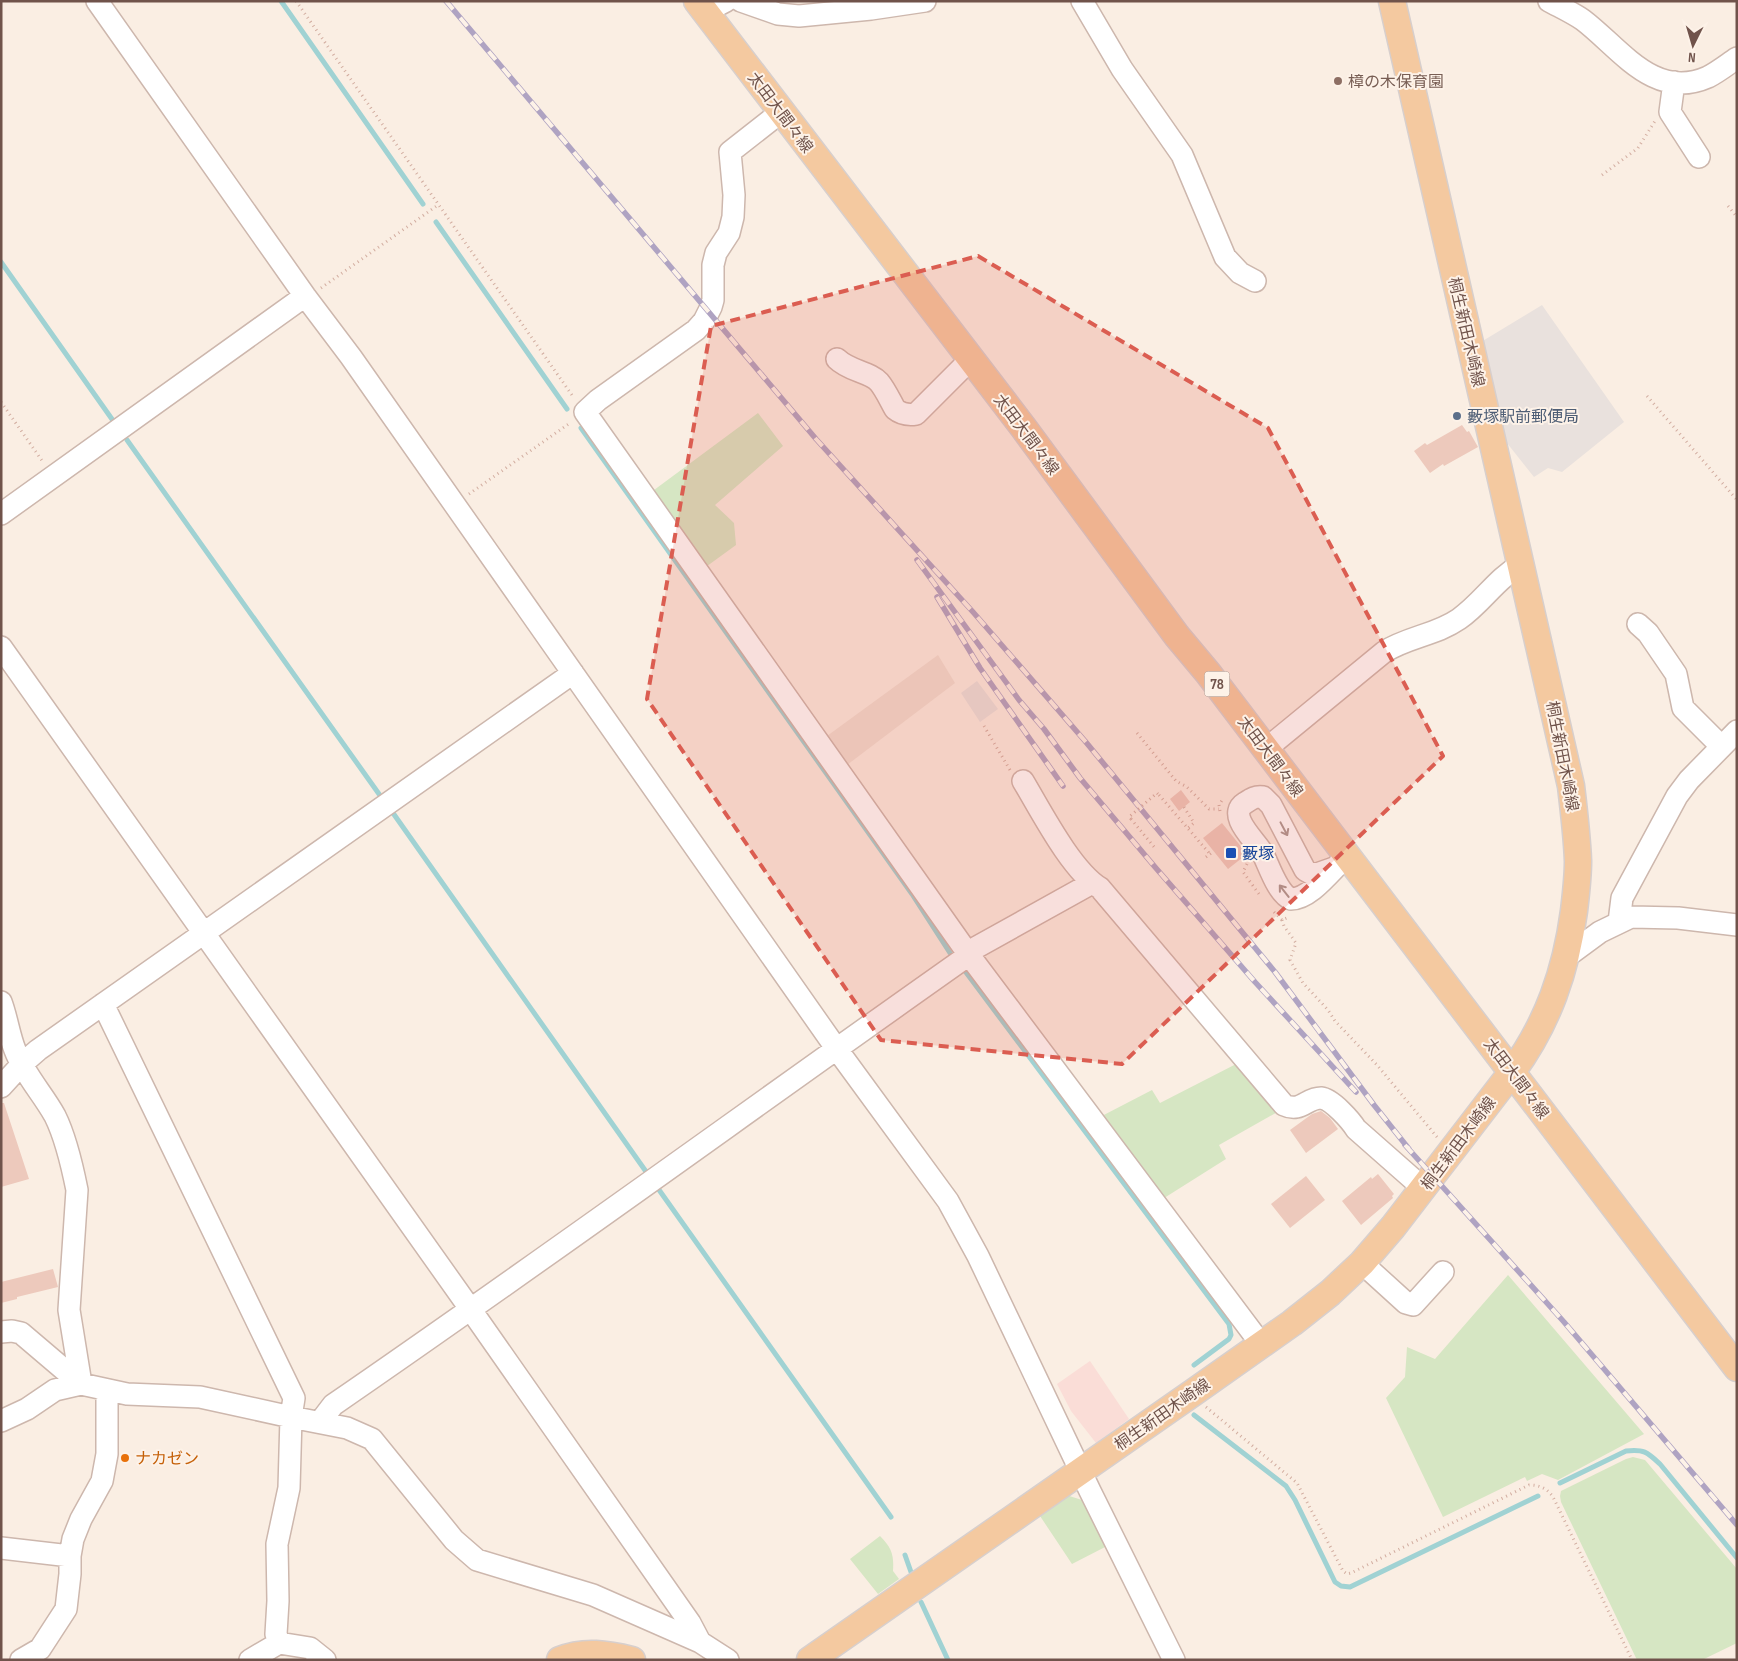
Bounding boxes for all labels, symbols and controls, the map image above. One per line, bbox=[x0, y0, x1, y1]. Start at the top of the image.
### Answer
north arrow bbox=[1668, 20, 1718, 70]
text: N bbox=[1687, 49, 1696, 66]
street label: 太田大間々線 bbox=[743, 69, 816, 157]
place label: 樟の木保育園 bbox=[1348, 73, 1444, 92]
marker: 樟の木保育園 bbox=[1332, 75, 1344, 87]
street label: 桐生新田木崎線 bbox=[1444, 276, 1487, 389]
street label: 太田大間々線 bbox=[989, 391, 1062, 479]
place label: 藪塚駅前郵便局 bbox=[1467, 408, 1579, 427]
marker: 藪塚駅前郵便局 bbox=[1451, 410, 1463, 422]
road number: 78 bbox=[1204, 672, 1230, 696]
street label: 桐生新田木崎線 bbox=[1542, 699, 1582, 813]
street label: 太田大間々線 bbox=[1233, 713, 1306, 801]
one-way arrow bbox=[1280, 821, 1289, 836]
place label: 藪塚 bbox=[1242, 845, 1274, 864]
marker: 藪塚 bbox=[1224, 846, 1238, 860]
one-way arrow bbox=[1278, 885, 1289, 898]
street label: 太田大間々線 bbox=[1479, 1035, 1552, 1123]
street label: 桐生新田木崎線 bbox=[1418, 1093, 1500, 1194]
street label: 桐生新田木崎線 bbox=[1112, 1375, 1214, 1455]
place label: ナカゼン bbox=[135, 1450, 199, 1469]
marker: ナカゼン bbox=[119, 1452, 131, 1464]

